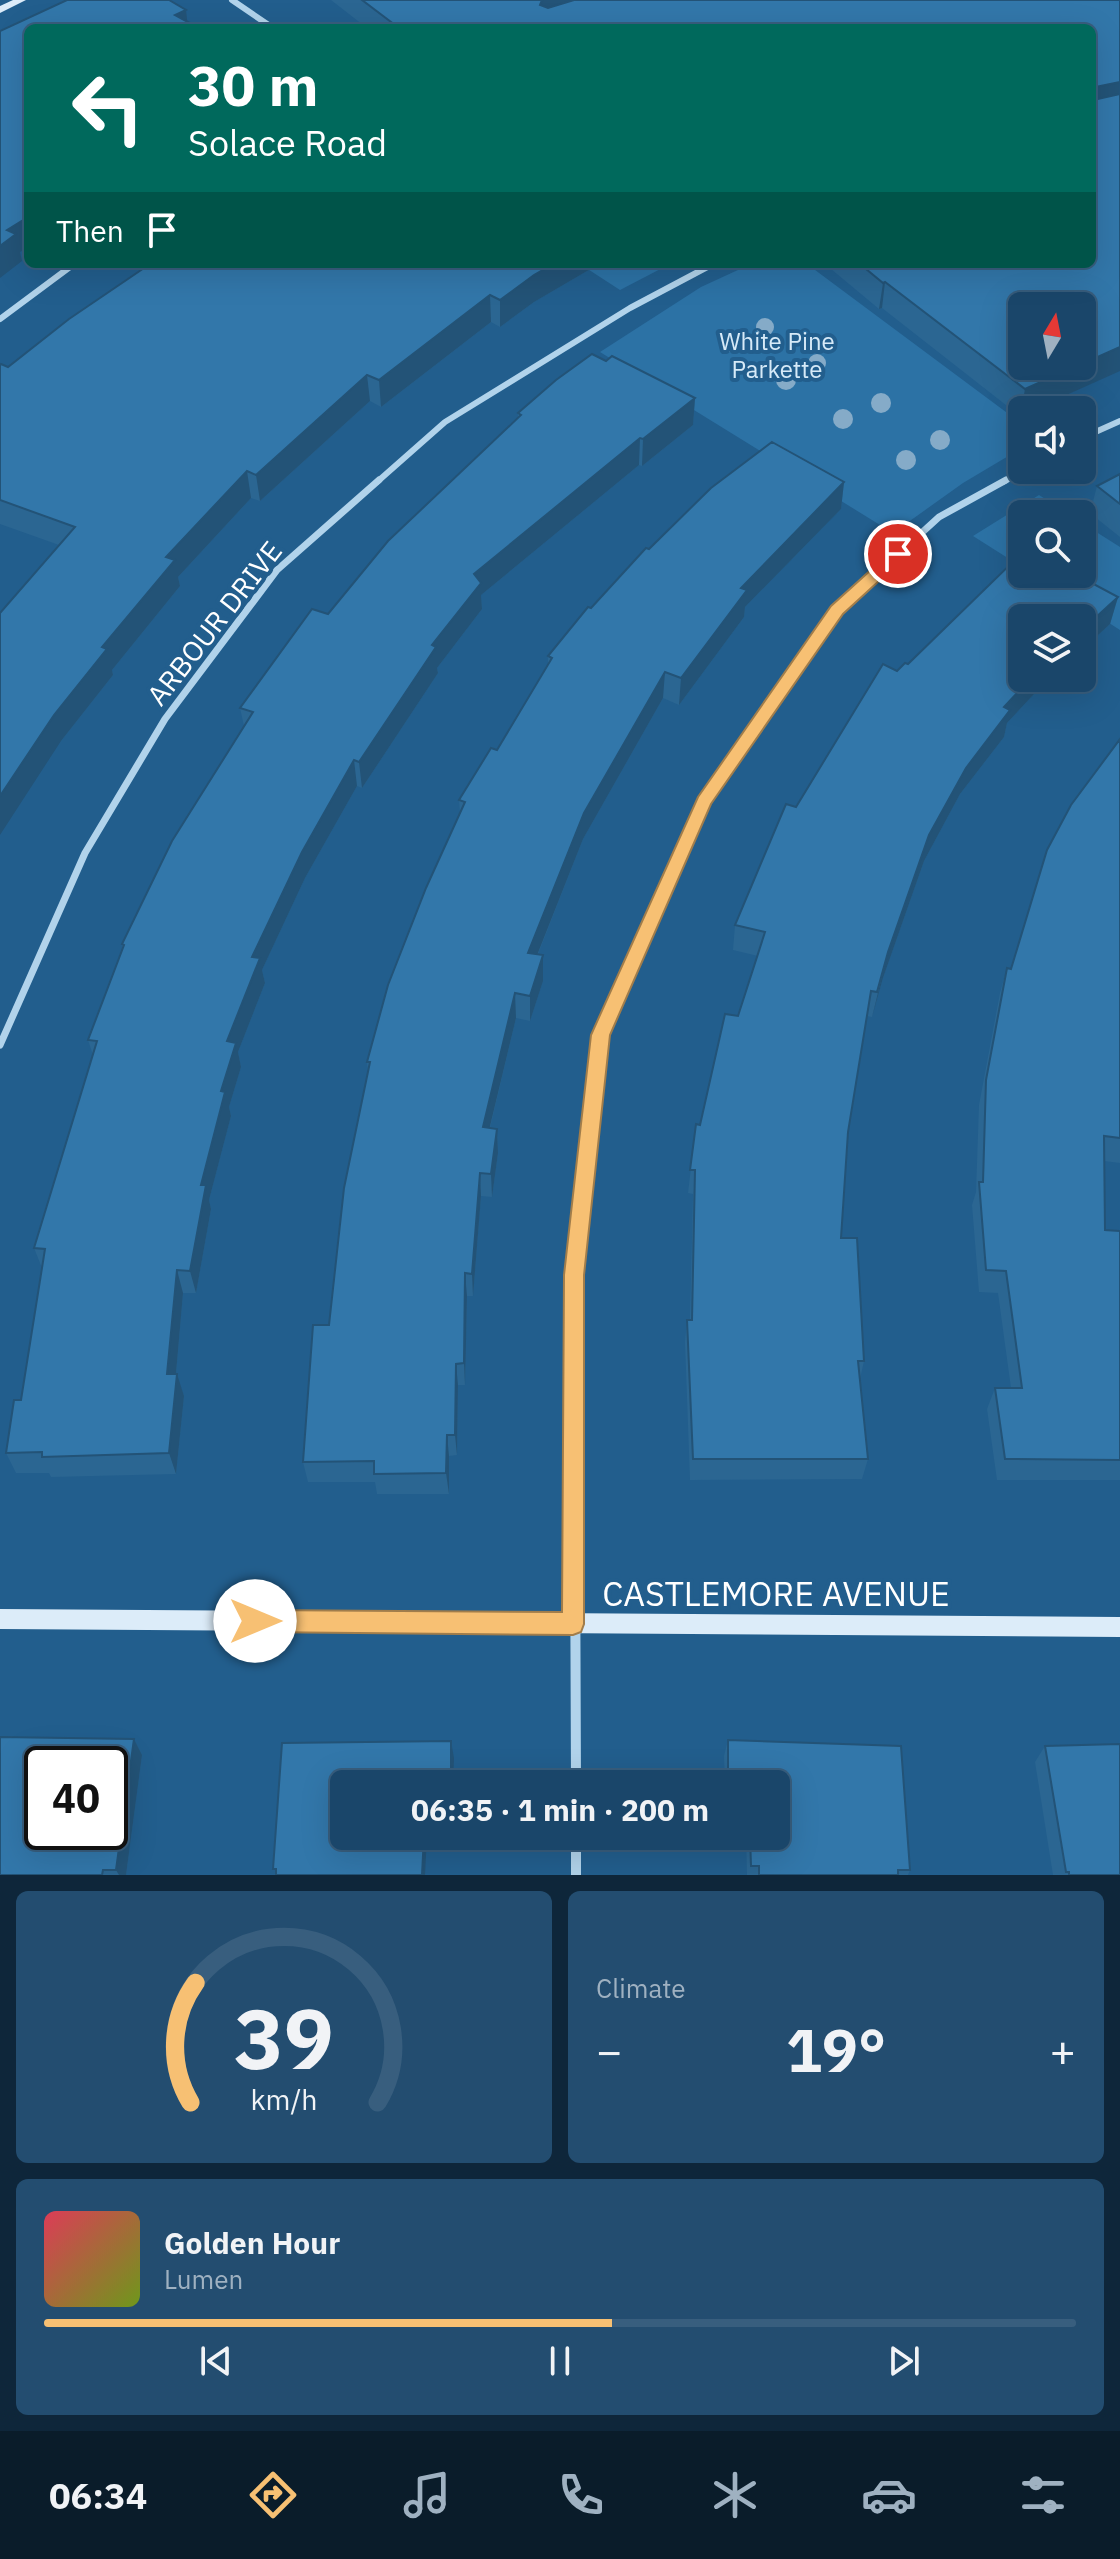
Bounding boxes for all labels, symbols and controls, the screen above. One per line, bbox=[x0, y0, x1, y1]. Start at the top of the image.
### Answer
text: 30 m bbox=[188, 49, 318, 121]
icon: left bbox=[56, 56, 160, 160]
text: Solace Road bbox=[188, 119, 387, 166]
icon: arrive bbox=[140, 208, 184, 252]
text: Then bbox=[56, 211, 124, 250]
north arrow bbox=[1008, 292, 1096, 380]
map controls bbox=[1008, 292, 1096, 692]
park label: White Pine Parkette bbox=[719, 325, 835, 385]
button: sound bbox=[1008, 396, 1096, 484]
button: search bbox=[1008, 500, 1096, 588]
pin bbox=[864, 520, 932, 588]
icon: arrive bbox=[876, 532, 920, 576]
street label: ARBOUR DRIVE bbox=[138, 533, 290, 713]
button: layers bbox=[1008, 604, 1096, 692]
street label: CASTLEMORE AVENUE bbox=[602, 1571, 950, 1615]
position arrow bbox=[213, 1579, 297, 1663]
speed limit sign: 40 bbox=[24, 1746, 128, 1850]
text: 06:35 · 1 min · 200 m bbox=[411, 1790, 709, 1829]
text: Climate bbox=[596, 1971, 686, 2005]
text: 39 bbox=[234, 1984, 334, 2092]
text: 19° bbox=[786, 2010, 886, 2089]
text: − bbox=[596, 2022, 622, 2079]
text: + bbox=[1050, 2022, 1076, 2079]
text: km/h bbox=[250, 2081, 318, 2118]
text: Golden Hour bbox=[164, 2223, 340, 2262]
text: Lumen bbox=[164, 2262, 243, 2296]
icon: previous bbox=[194, 2339, 238, 2383]
icon: pause bbox=[538, 2339, 582, 2383]
icon: next bbox=[882, 2339, 926, 2383]
icon: directions bbox=[245, 2467, 301, 2523]
icon: music bbox=[399, 2467, 455, 2523]
icon: phone bbox=[553, 2467, 609, 2523]
icon: climate bbox=[707, 2467, 763, 2523]
icon: car bbox=[861, 2467, 917, 2523]
icon: filters bbox=[1015, 2467, 1071, 2523]
text: 06:34 bbox=[49, 2472, 147, 2519]

